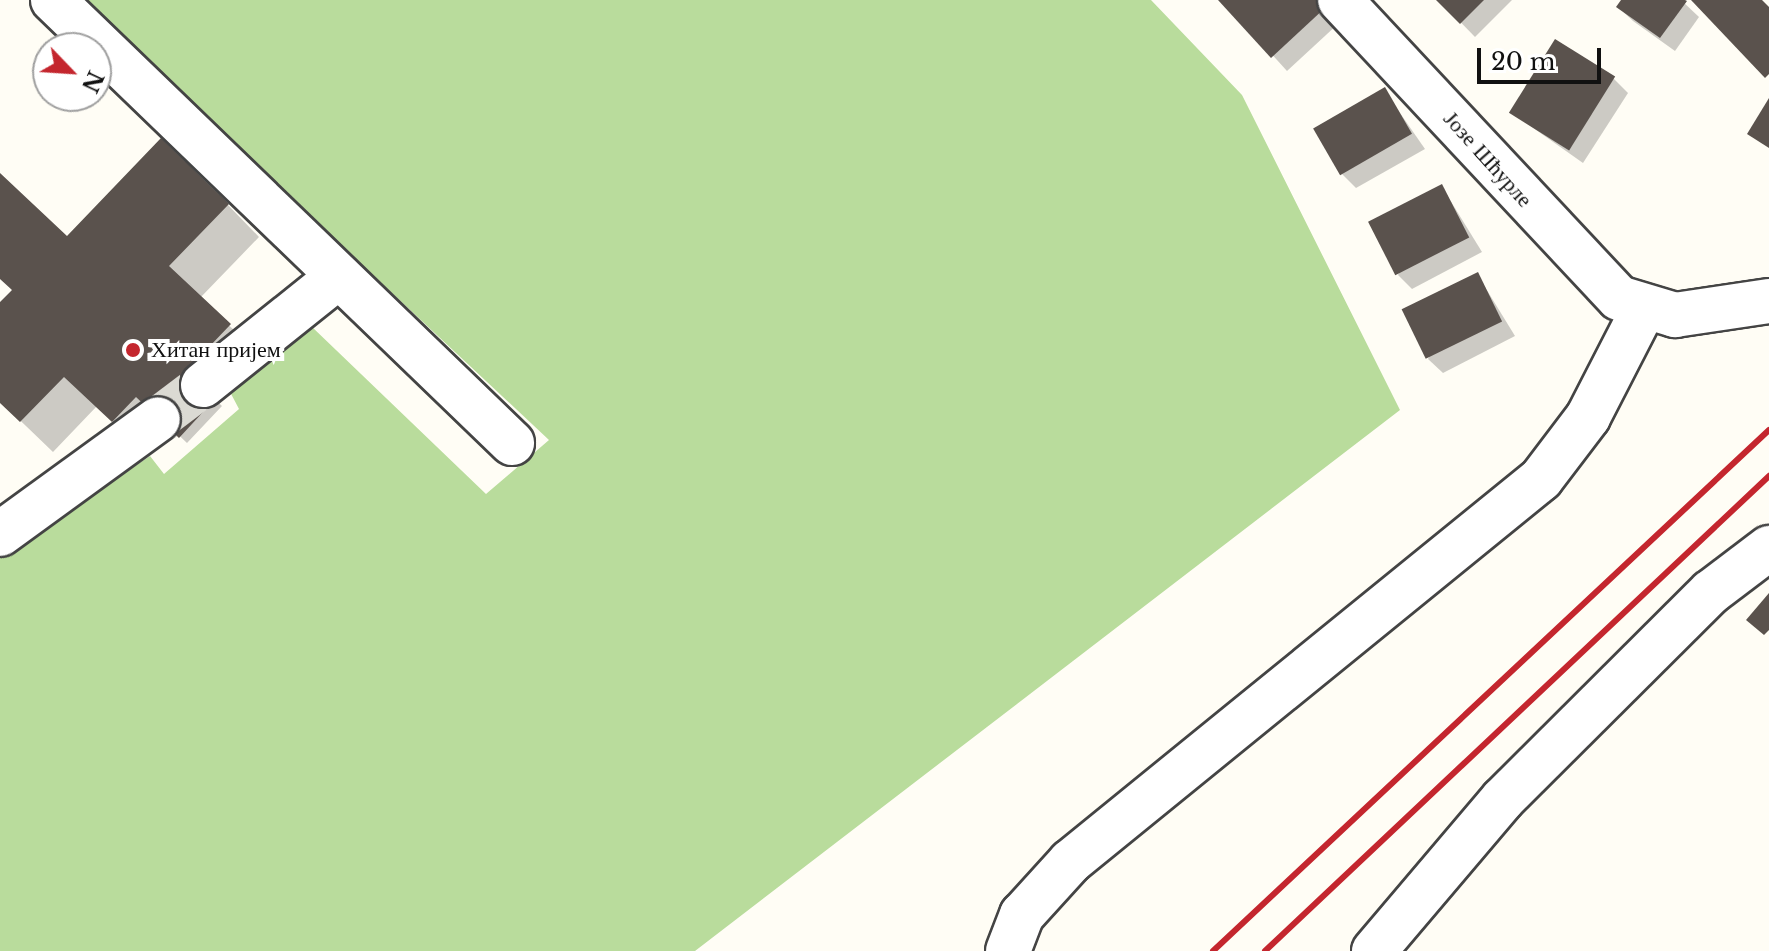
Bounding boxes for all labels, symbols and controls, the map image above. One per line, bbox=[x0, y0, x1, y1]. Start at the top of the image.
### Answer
north arrow bbox=[32, 32, 112, 112]
scale bar bbox=[1481, 32, 1605, 82]
text: 20 m bbox=[1491, 47, 1556, 76]
text: N bbox=[76, 66, 109, 97]
street label: Јозе Шћурле bbox=[1438, 106, 1538, 212]
place label: Хитан пријем bbox=[151, 337, 281, 363]
marker: Хитан пријем bbox=[122, 339, 144, 361]

